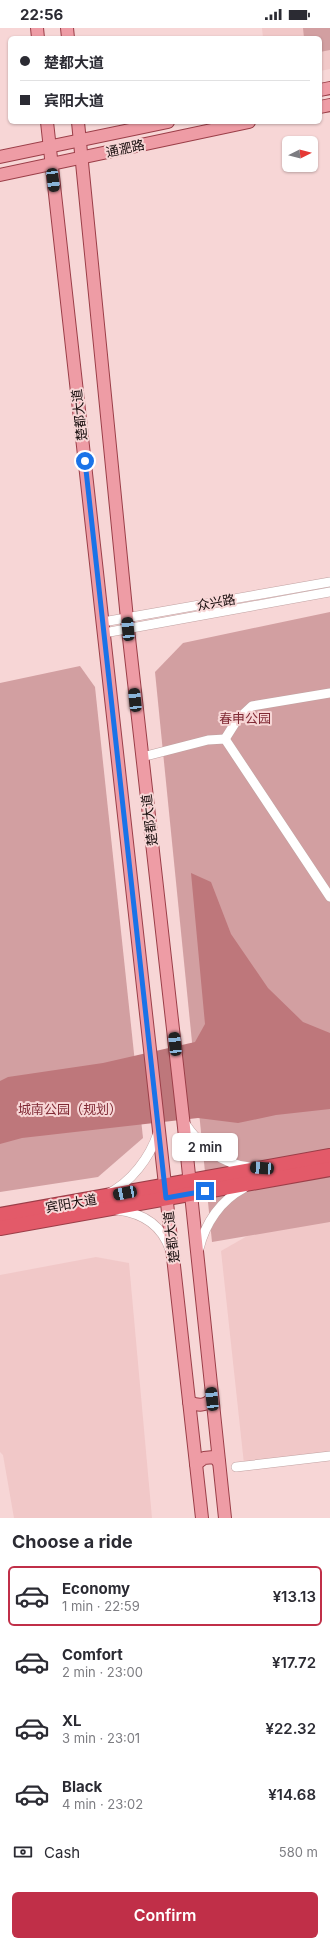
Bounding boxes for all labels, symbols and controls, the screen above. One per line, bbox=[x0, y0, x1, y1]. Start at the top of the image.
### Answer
text: 22:56 bbox=[20, 5, 63, 24]
text: 楚都大道 bbox=[44, 53, 104, 72]
text: 宾阳大道 bbox=[44, 91, 104, 110]
street label: 通淝路 bbox=[104, 136, 146, 160]
north arrow bbox=[282, 136, 318, 172]
map controls bbox=[282, 136, 318, 172]
car bbox=[46, 167, 60, 193]
street label: 楚都大道 bbox=[68, 388, 90, 442]
route start bbox=[76, 452, 94, 470]
street label: 众兴路 bbox=[195, 591, 237, 613]
car bbox=[121, 617, 135, 641]
car bbox=[128, 687, 142, 713]
park label: 春申公园 bbox=[219, 710, 271, 726]
street label: 楚都大道 bbox=[138, 793, 160, 847]
car bbox=[168, 1031, 182, 1057]
park label: 城南公园（规划） bbox=[18, 1101, 122, 1117]
callout: 2 min bbox=[172, 1133, 238, 1161]
text: 2 min bbox=[188, 1139, 222, 1155]
car bbox=[250, 1161, 274, 1175]
route end bbox=[196, 1182, 214, 1200]
car bbox=[112, 1185, 138, 1201]
street label: 宾阳大道 bbox=[44, 1191, 98, 1215]
street label: 楚都大道 bbox=[160, 1210, 182, 1264]
car bbox=[205, 1386, 219, 1412]
text: Choose a ride bbox=[12, 1531, 133, 1552]
icon: car bbox=[14, 1578, 50, 1614]
text: Economy bbox=[62, 1579, 130, 1598]
text: ¥13.13 bbox=[273, 1587, 316, 1606]
text: 1 min · 22:59 bbox=[62, 1598, 140, 1614]
icon: car bbox=[14, 1644, 50, 1680]
text: Comfort bbox=[62, 1645, 123, 1664]
text: ¥17.72 bbox=[272, 1653, 316, 1672]
text: 2 min · 23:00 bbox=[62, 1664, 143, 1680]
icon: car bbox=[14, 1710, 50, 1746]
text: XL bbox=[62, 1711, 82, 1730]
text: ¥22.32 bbox=[266, 1719, 316, 1738]
text: 3 min · 23:01 bbox=[62, 1730, 140, 1746]
icon: car bbox=[14, 1776, 50, 1812]
text: Black bbox=[62, 1777, 102, 1796]
text: ¥14.68 bbox=[268, 1785, 316, 1804]
text: 4 min · 23:02 bbox=[62, 1796, 143, 1812]
icon: cash bbox=[12, 1841, 34, 1863]
text: Cash bbox=[44, 1843, 80, 1862]
text: 580 m bbox=[279, 1844, 318, 1860]
button: Confirm bbox=[12, 1892, 318, 1938]

